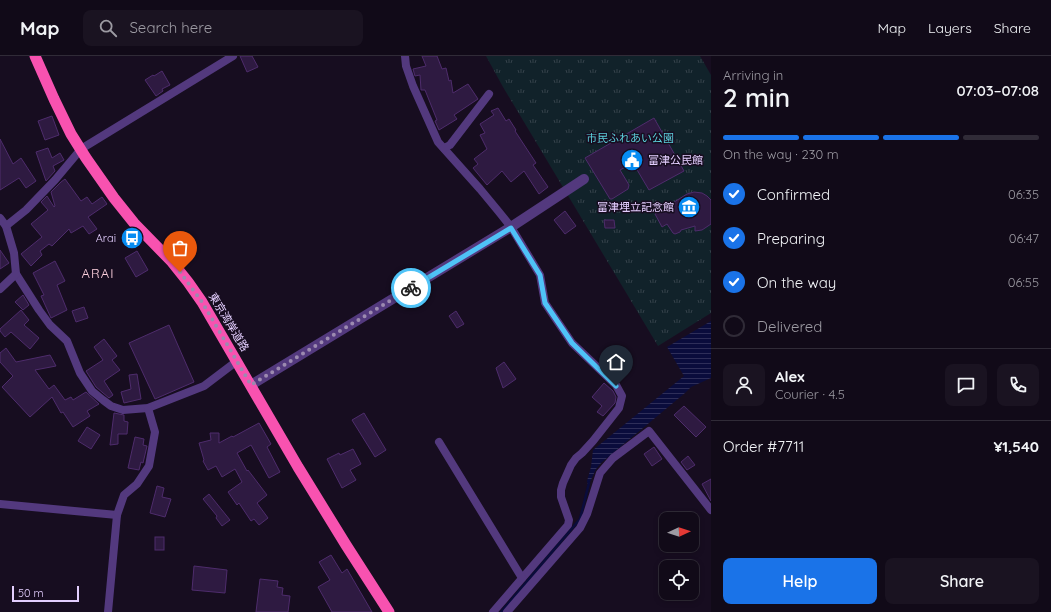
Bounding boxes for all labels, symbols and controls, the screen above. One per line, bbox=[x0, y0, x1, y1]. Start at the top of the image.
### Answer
search box bbox=[83, 10, 363, 46]
text: Map bbox=[20, 16, 59, 40]
icon: search bbox=[97, 17, 119, 39]
text: Search here bbox=[129, 18, 212, 37]
text: Map bbox=[877, 19, 906, 37]
text: Layers bbox=[928, 19, 972, 37]
text: Share bbox=[994, 19, 1031, 37]
text: Arriving in bbox=[723, 67, 783, 83]
text: 2 min bbox=[723, 81, 790, 114]
text: 07:03–07:08 bbox=[957, 81, 1039, 100]
park label: 市民ふれあい公園 bbox=[586, 131, 674, 145]
text: On the way · 230 m bbox=[723, 146, 839, 162]
public building icon: 富津公民館 bbox=[619, 147, 645, 173]
place label: 富津公民館 bbox=[648, 153, 703, 167]
icon: check bbox=[723, 183, 745, 205]
text: Confirmed bbox=[757, 185, 830, 204]
text: 06:35 bbox=[1008, 186, 1039, 202]
museum icon: 富津埋立記念館 bbox=[676, 194, 702, 220]
place label: 富津埋立記念館 bbox=[597, 200, 674, 214]
bus stop icon: Arai bbox=[119, 225, 145, 251]
icon: check bbox=[723, 227, 745, 249]
text: Preparing bbox=[757, 229, 825, 248]
text: 06:47 bbox=[1009, 230, 1039, 246]
place label: Arai bbox=[96, 231, 116, 245]
pin bbox=[163, 231, 197, 272]
icon: bag bbox=[169, 237, 191, 259]
district label: ARAI bbox=[82, 265, 114, 281]
courier bbox=[391, 268, 431, 308]
icon: check bbox=[723, 271, 745, 293]
text: On the way bbox=[757, 273, 836, 292]
text: 06:55 bbox=[1008, 274, 1039, 290]
icon: bike bbox=[400, 277, 422, 299]
street label: 東京湾岸道路 bbox=[206, 290, 252, 354]
text: Delivered bbox=[757, 317, 822, 336]
pin bbox=[599, 345, 633, 386]
icon: home bbox=[605, 351, 627, 373]
button: person bbox=[723, 364, 765, 406]
button: chat bbox=[945, 364, 987, 406]
button: phone bbox=[997, 364, 1039, 406]
text: Alex bbox=[775, 367, 805, 386]
text: Courier · 4.5 bbox=[775, 386, 845, 402]
text: Order #7711 bbox=[723, 437, 804, 456]
text: ¥1,540 bbox=[993, 437, 1039, 456]
north arrow bbox=[659, 512, 699, 552]
map controls bbox=[659, 512, 699, 600]
button: Help bbox=[723, 558, 877, 604]
button: Share bbox=[885, 558, 1039, 604]
button: locate bbox=[659, 560, 699, 600]
scale bar bbox=[12, 584, 79, 603]
text: 50 m bbox=[18, 586, 44, 600]

